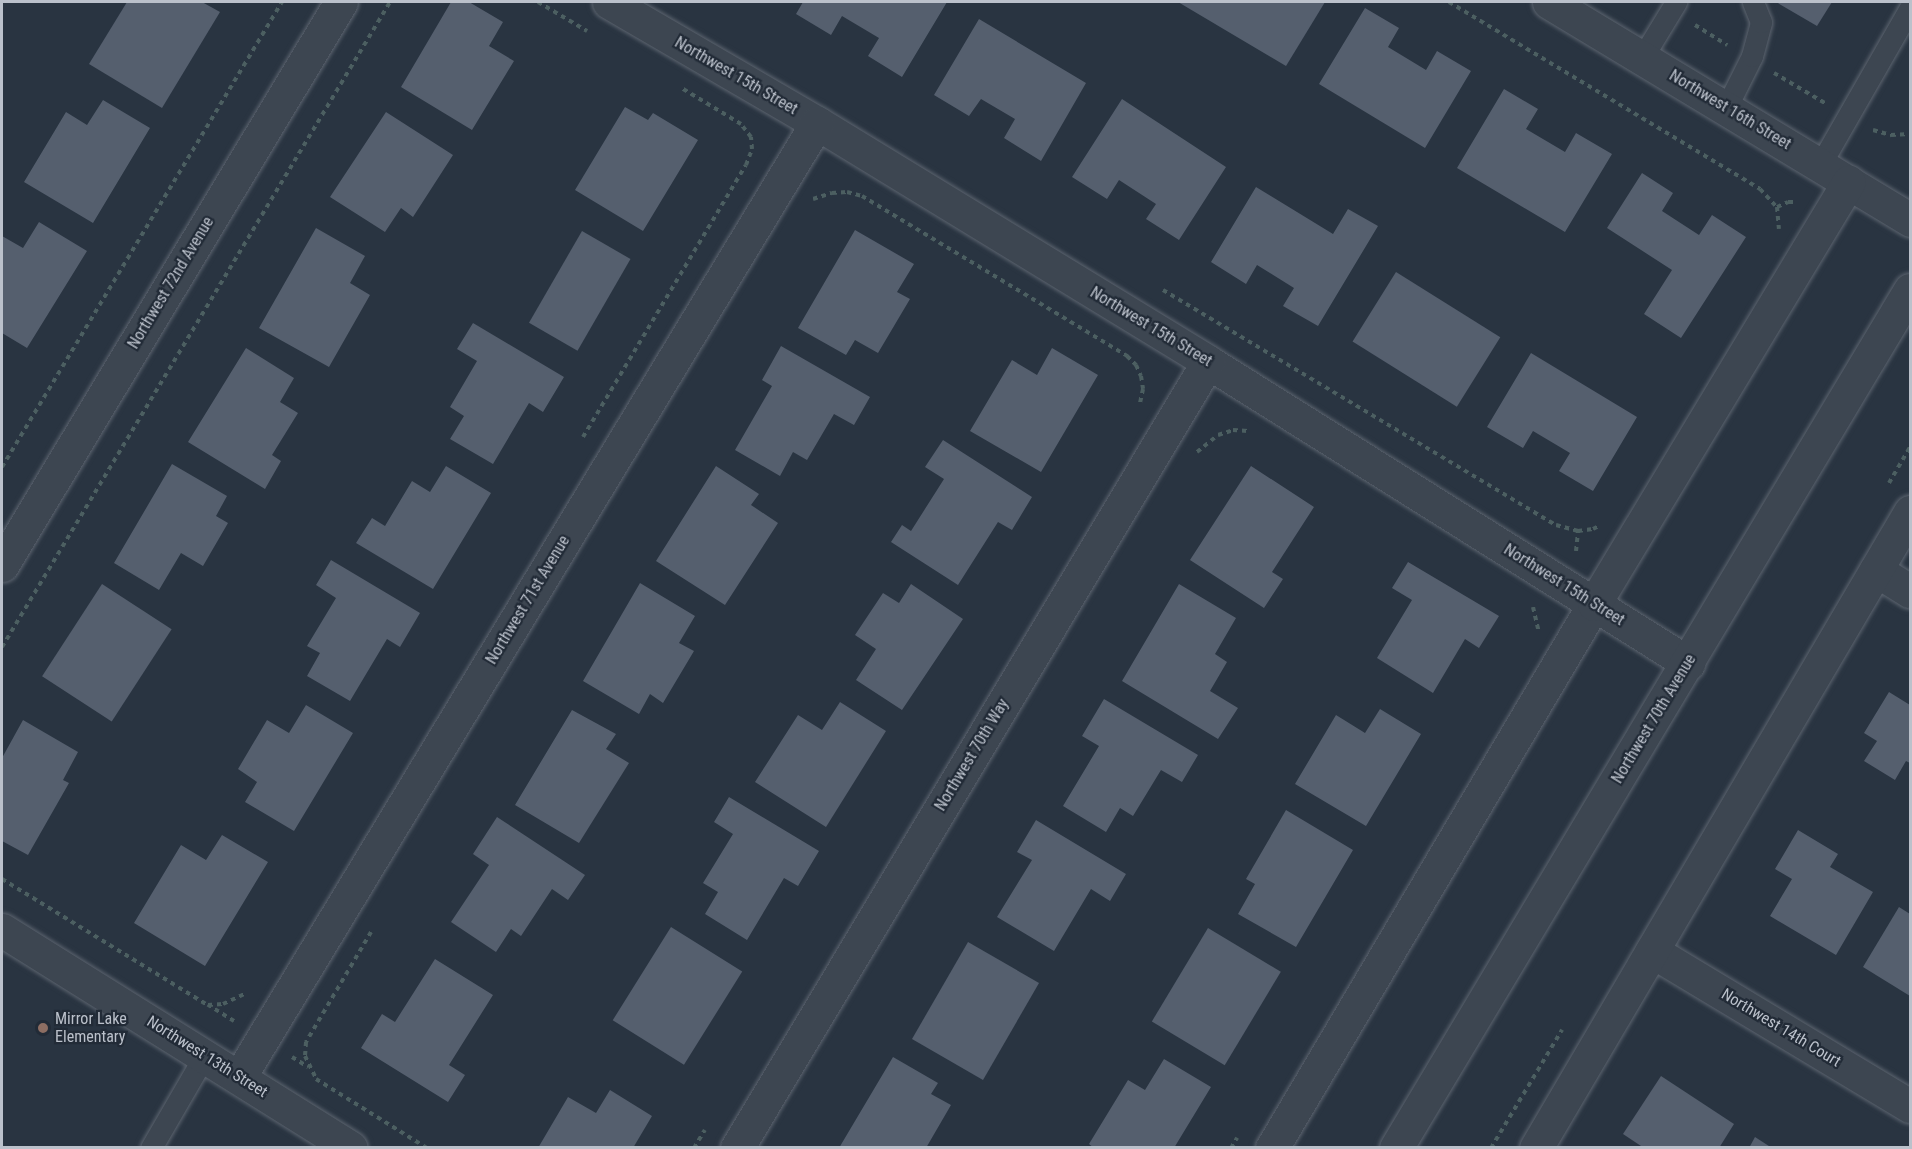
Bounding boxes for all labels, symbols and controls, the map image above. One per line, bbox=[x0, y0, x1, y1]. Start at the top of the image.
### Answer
street label: Northwest 15th Street bbox=[671, 33, 801, 119]
street label: Northwest 16th Street bbox=[1666, 66, 1794, 154]
street label: Northwest 72nd Avenue bbox=[124, 214, 218, 352]
street label: Northwest 15th Street bbox=[1087, 283, 1215, 371]
street label: Northwest 71st Avenue bbox=[482, 532, 574, 668]
street label: Northwest 15th Street bbox=[1500, 540, 1628, 630]
street label: Northwest 70th Avenue bbox=[1608, 651, 1700, 787]
street label: Northwest 70th Way bbox=[931, 695, 1013, 815]
street label: Northwest 14th Court bbox=[1718, 985, 1844, 1071]
place label: Mirror Lake Elementary bbox=[55, 1009, 127, 1047]
street label: Northwest 13th Street bbox=[143, 1012, 271, 1102]
marker: Mirror Lake Elementary bbox=[36, 1021, 50, 1035]

